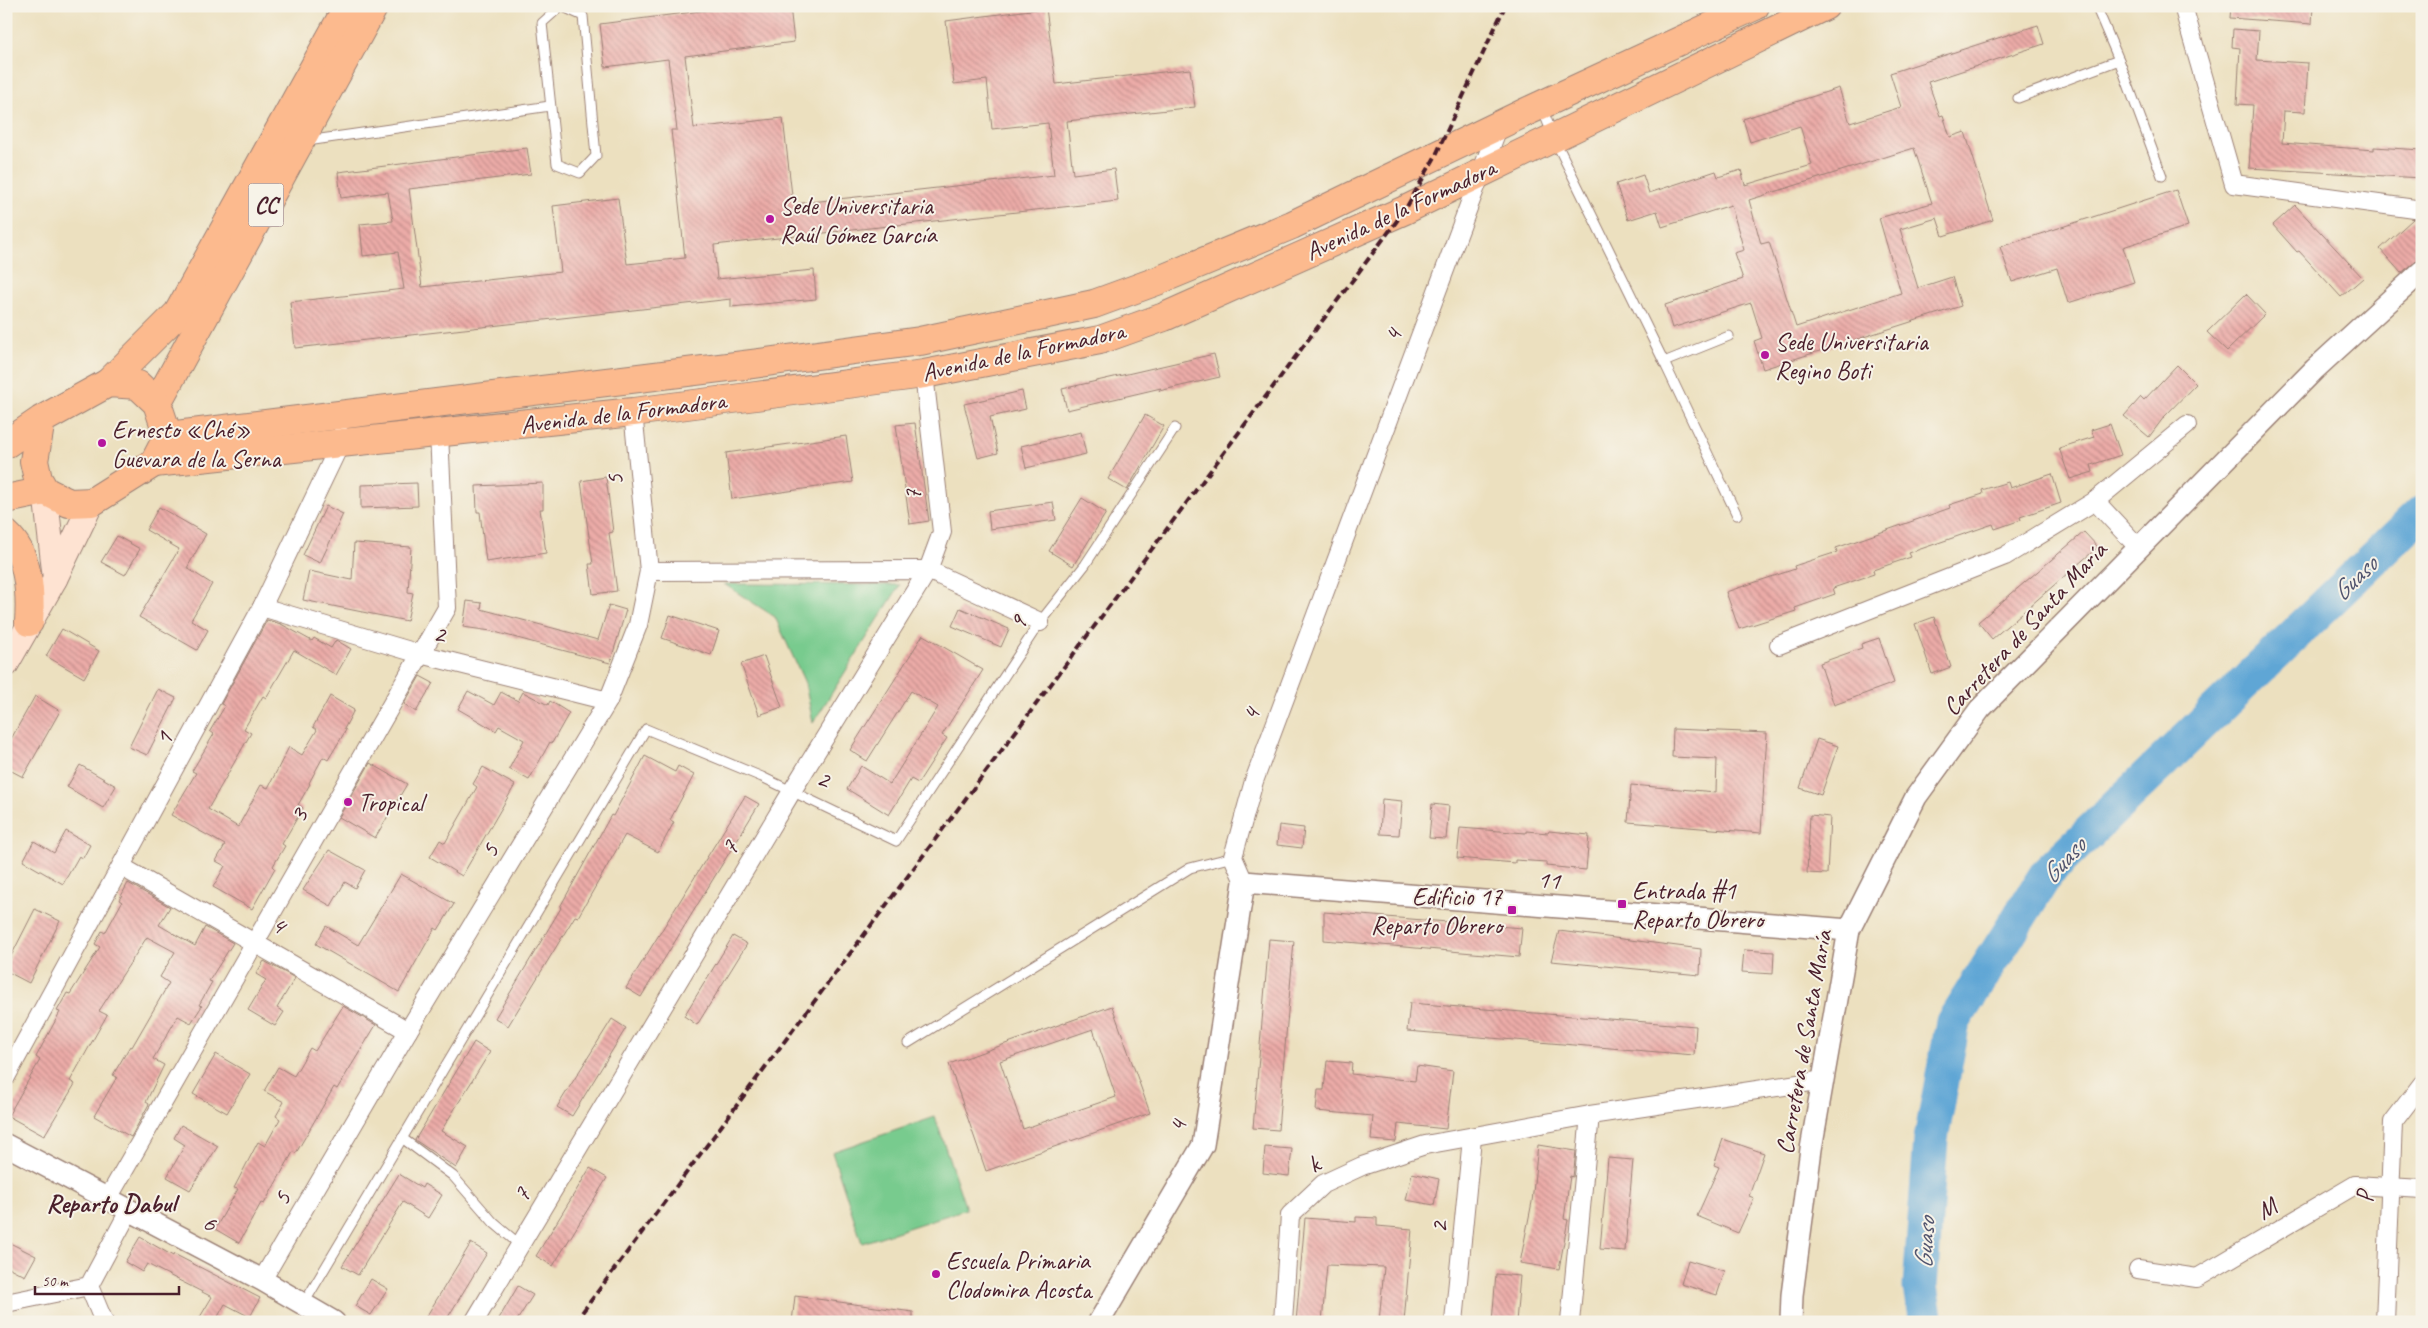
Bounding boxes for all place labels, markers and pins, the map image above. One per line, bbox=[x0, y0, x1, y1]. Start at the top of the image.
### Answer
place label: Sede Universitaria Raúl Gómez García bbox=[780, 190, 938, 251]
marker: Sede Universitaria Raúl Gómez García bbox=[764, 213, 776, 225]
place label: Sede Universitaria Regino Boti bbox=[1775, 326, 1930, 387]
marker: Sede Universitaria Regino Boti bbox=[1759, 349, 1771, 361]
place label: Ernesto «Ché» Guevara de la Serna bbox=[112, 414, 283, 475]
marker: Ernesto «Ché» Guevara de la Serna bbox=[96, 437, 108, 449]
place label: Tropical bbox=[358, 787, 428, 819]
marker: Tropical bbox=[342, 796, 354, 808]
place label: Entrada #1 Reparto Obrero bbox=[1632, 875, 1766, 936]
place label: Edificio 17 Reparto Obrero bbox=[1371, 881, 1505, 942]
marker: Entrada #1 Reparto Obrero bbox=[1616, 898, 1628, 910]
marker: Edificio 17 Reparto Obrero bbox=[1506, 904, 1518, 916]
place label: Escuela Primaria Clodomira Acosta bbox=[946, 1245, 1094, 1306]
marker: Escuela Primaria Clodomira Acosta bbox=[930, 1268, 942, 1280]

